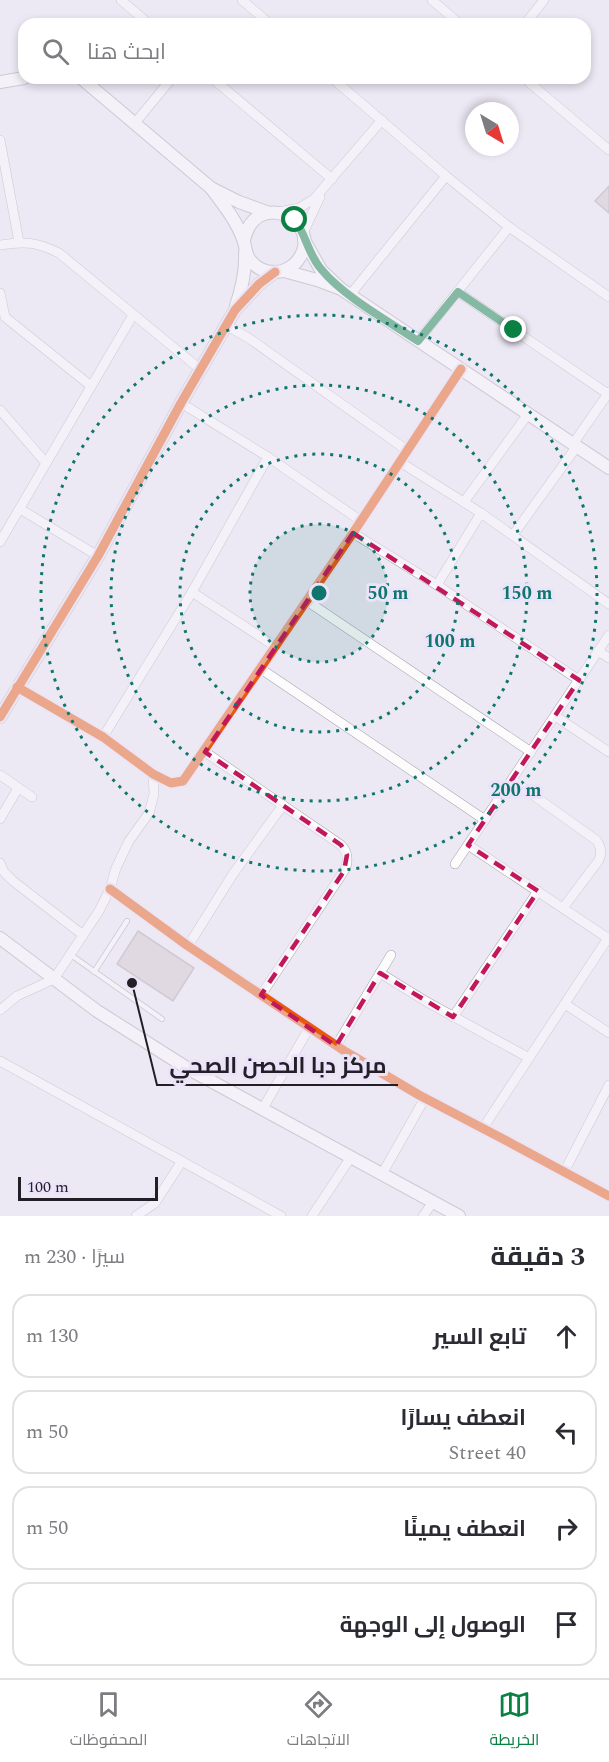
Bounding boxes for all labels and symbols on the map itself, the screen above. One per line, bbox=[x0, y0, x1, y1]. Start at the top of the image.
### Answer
north arrow bbox=[465, 102, 519, 156]
route start bbox=[281, 206, 307, 232]
route end bbox=[500, 316, 526, 342]
text: 50 m bbox=[368, 580, 408, 607]
text: 150 m bbox=[501, 580, 553, 607]
centre of rings bbox=[309, 583, 329, 603]
text: 100 m bbox=[424, 628, 476, 655]
text: 200 m bbox=[490, 777, 542, 804]
callout: مركز دبا الحصن الصحي bbox=[157, 1045, 398, 1085]
text: مركز دبا الحصن الصحي bbox=[170, 1050, 386, 1083]
scale bar bbox=[18, 1174, 158, 1202]

